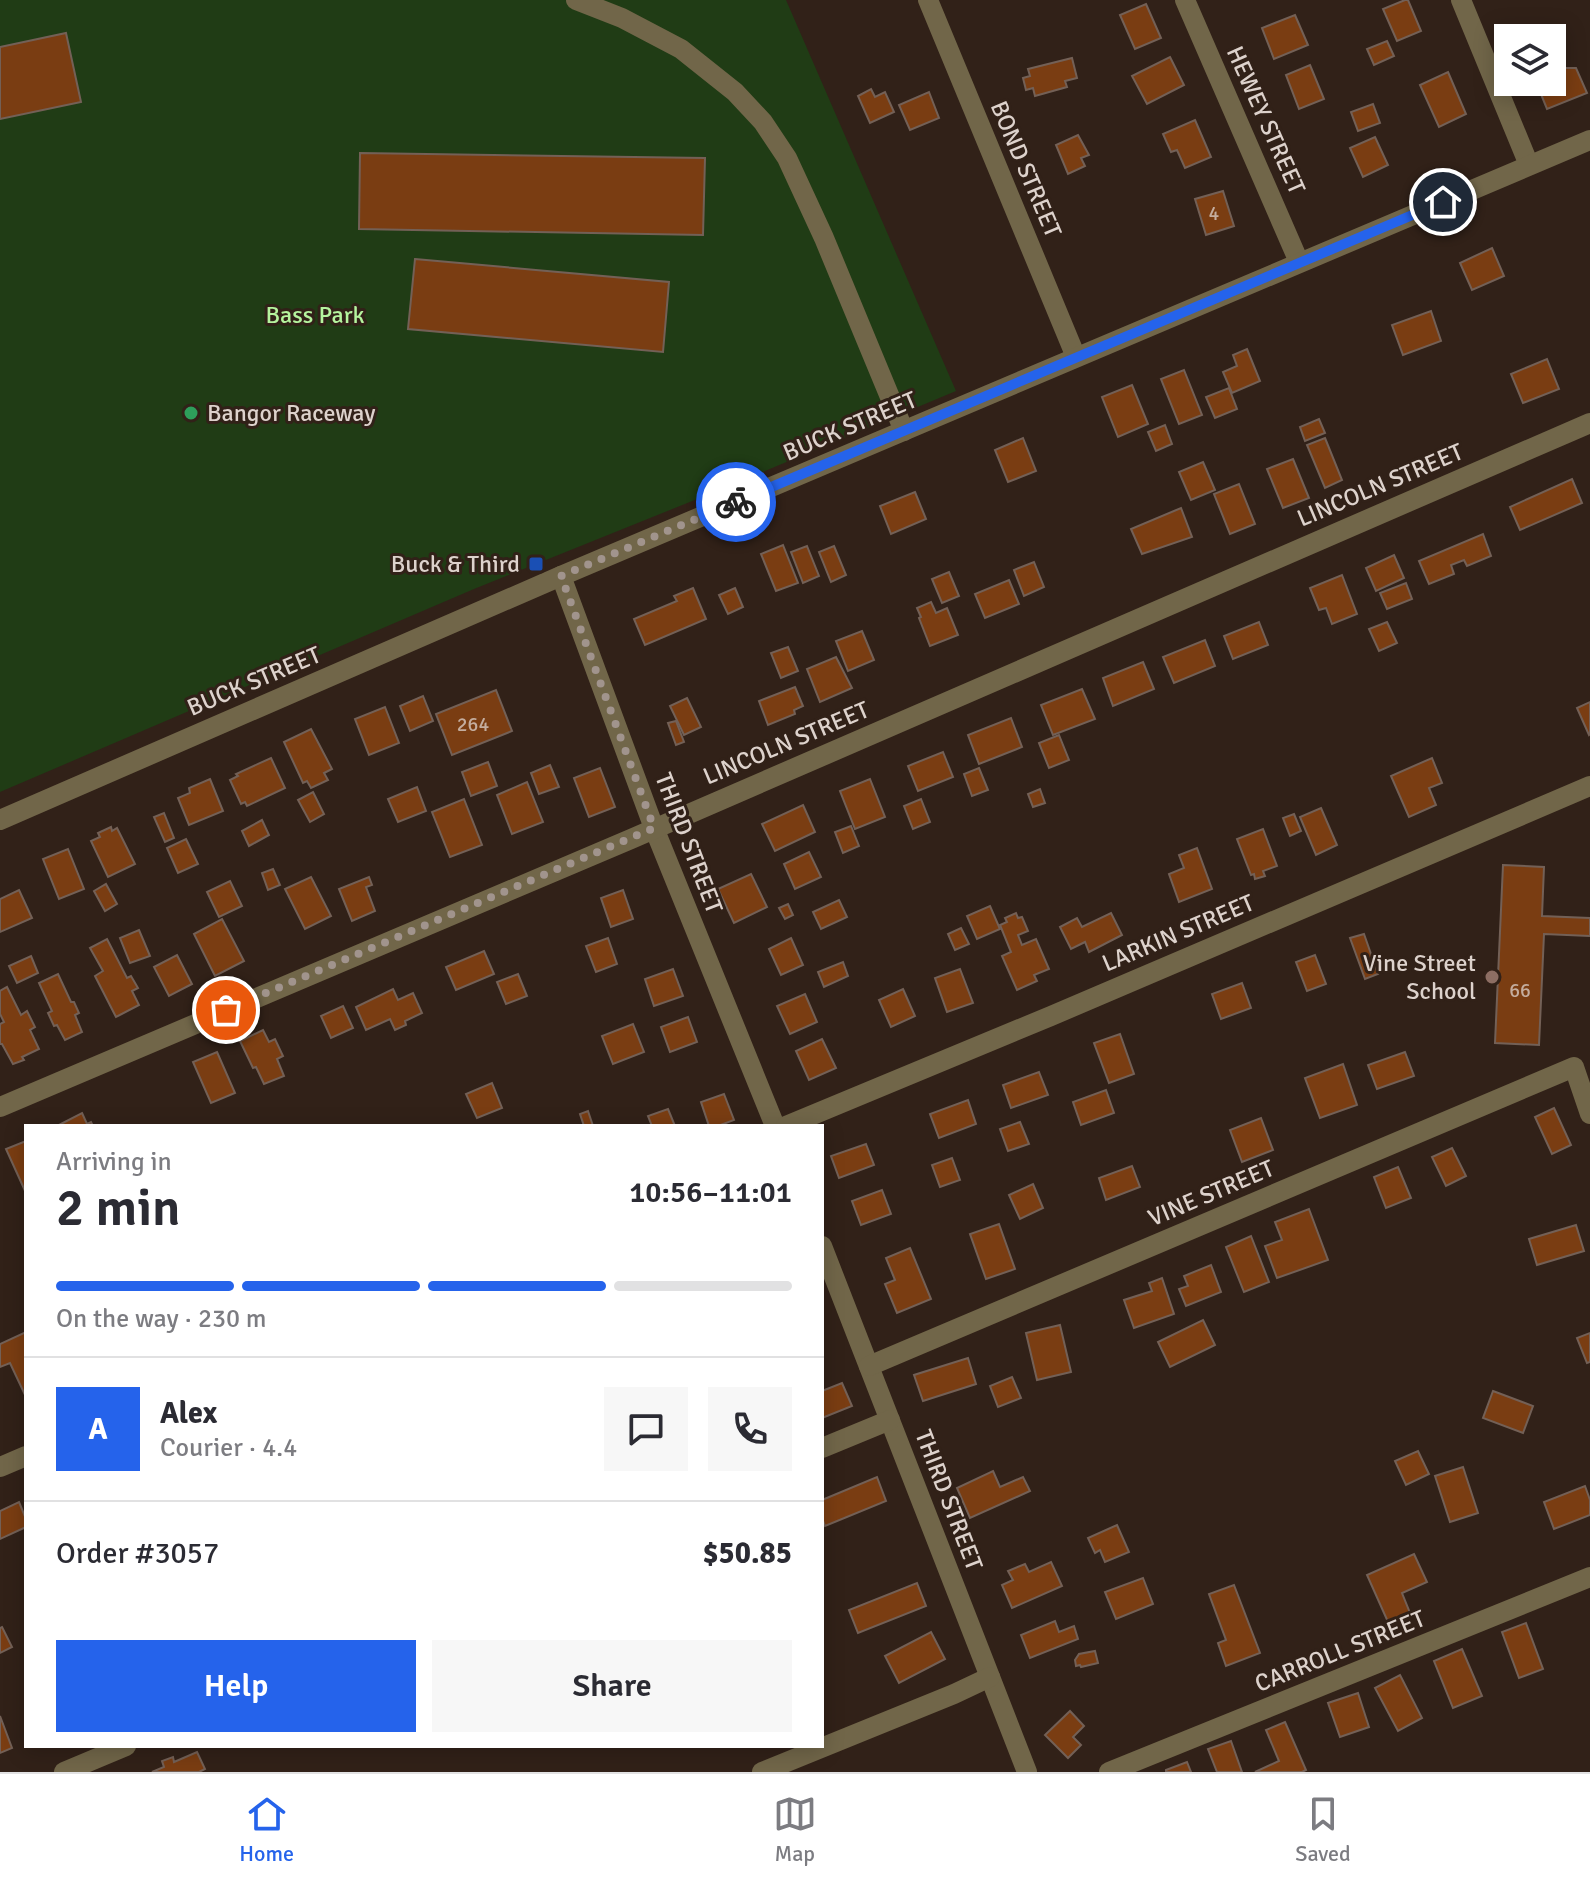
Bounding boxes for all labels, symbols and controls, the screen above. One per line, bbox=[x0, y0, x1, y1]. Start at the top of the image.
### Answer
map controls bbox=[1494, 24, 1566, 96]
button: layers bbox=[1494, 24, 1566, 96]
street label: HEWEY STREET bbox=[1220, 41, 1312, 199]
street label: BOND STREET bbox=[984, 96, 1068, 242]
pin bbox=[1409, 168, 1477, 236]
icon: home bbox=[1421, 180, 1465, 224]
house number: 4 bbox=[1209, 201, 1220, 226]
park label: Bass Park bbox=[265, 300, 365, 330]
street label: BUCK STREET bbox=[779, 384, 922, 468]
place label: Bangor Raceway bbox=[207, 398, 375, 428]
marker: Bangor Raceway bbox=[182, 404, 200, 422]
street label: LINCOLN STREET bbox=[1292, 436, 1468, 533]
courier bbox=[696, 462, 776, 542]
icon: bike bbox=[714, 480, 758, 524]
place label: Buck & Third bbox=[391, 549, 520, 579]
marker: Buck & Third bbox=[527, 555, 545, 573]
street label: BUCK STREET bbox=[183, 639, 326, 723]
street label: LINCOLN STREET bbox=[698, 694, 874, 791]
house number: 264 bbox=[457, 712, 489, 737]
street label: THIRD STREET bbox=[648, 768, 730, 918]
street label: LARKIN STREET bbox=[1097, 887, 1259, 978]
place label: Vine Street School bbox=[1363, 948, 1476, 1006]
marker: Vine Street School bbox=[1483, 968, 1501, 986]
pin bbox=[192, 976, 260, 1044]
house number: 66 bbox=[1509, 978, 1531, 1003]
icon: bag bbox=[204, 988, 248, 1032]
text: Arriving in bbox=[56, 1146, 172, 1178]
street label: VINE STREET bbox=[1144, 1153, 1279, 1233]
text: 10:56–11:01 bbox=[629, 1174, 792, 1211]
text: 2 min bbox=[56, 1176, 181, 1240]
text: On the way · 230 m bbox=[56, 1303, 266, 1335]
button: chat bbox=[604, 1387, 688, 1471]
button: phone bbox=[708, 1387, 792, 1471]
text: Alex bbox=[160, 1395, 217, 1432]
text: A bbox=[88, 1411, 108, 1448]
street label: THIRD STREET bbox=[908, 1425, 990, 1575]
text: Courier · 4.4 bbox=[160, 1432, 297, 1464]
text: Order #3057 bbox=[56, 1535, 219, 1572]
text: $50.85 bbox=[702, 1535, 792, 1572]
street label: CARROLL STREET bbox=[1250, 1603, 1430, 1699]
button: Help bbox=[56, 1640, 416, 1732]
button: Share bbox=[432, 1640, 792, 1732]
tab: Home bbox=[239, 1792, 294, 1867]
tab: Map bbox=[773, 1792, 817, 1867]
tab: Saved bbox=[1295, 1792, 1351, 1867]

